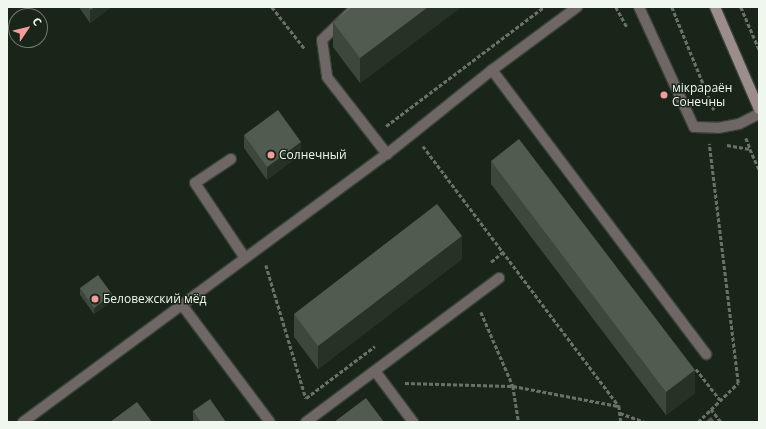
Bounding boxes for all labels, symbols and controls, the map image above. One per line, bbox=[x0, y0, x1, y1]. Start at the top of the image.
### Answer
north arrow bbox=[8, 8, 48, 48]
text: С bbox=[29, 14, 46, 29]
place label: мікрараён Сонечны bbox=[672, 81, 732, 109]
marker: мікрараён Сонечны bbox=[659, 90, 669, 100]
place label: Солнечный bbox=[279, 148, 347, 162]
marker: Солнечный bbox=[266, 150, 276, 160]
place label: Беловежский мёд bbox=[103, 292, 206, 306]
marker: Беловежский мёд bbox=[90, 294, 100, 304]

